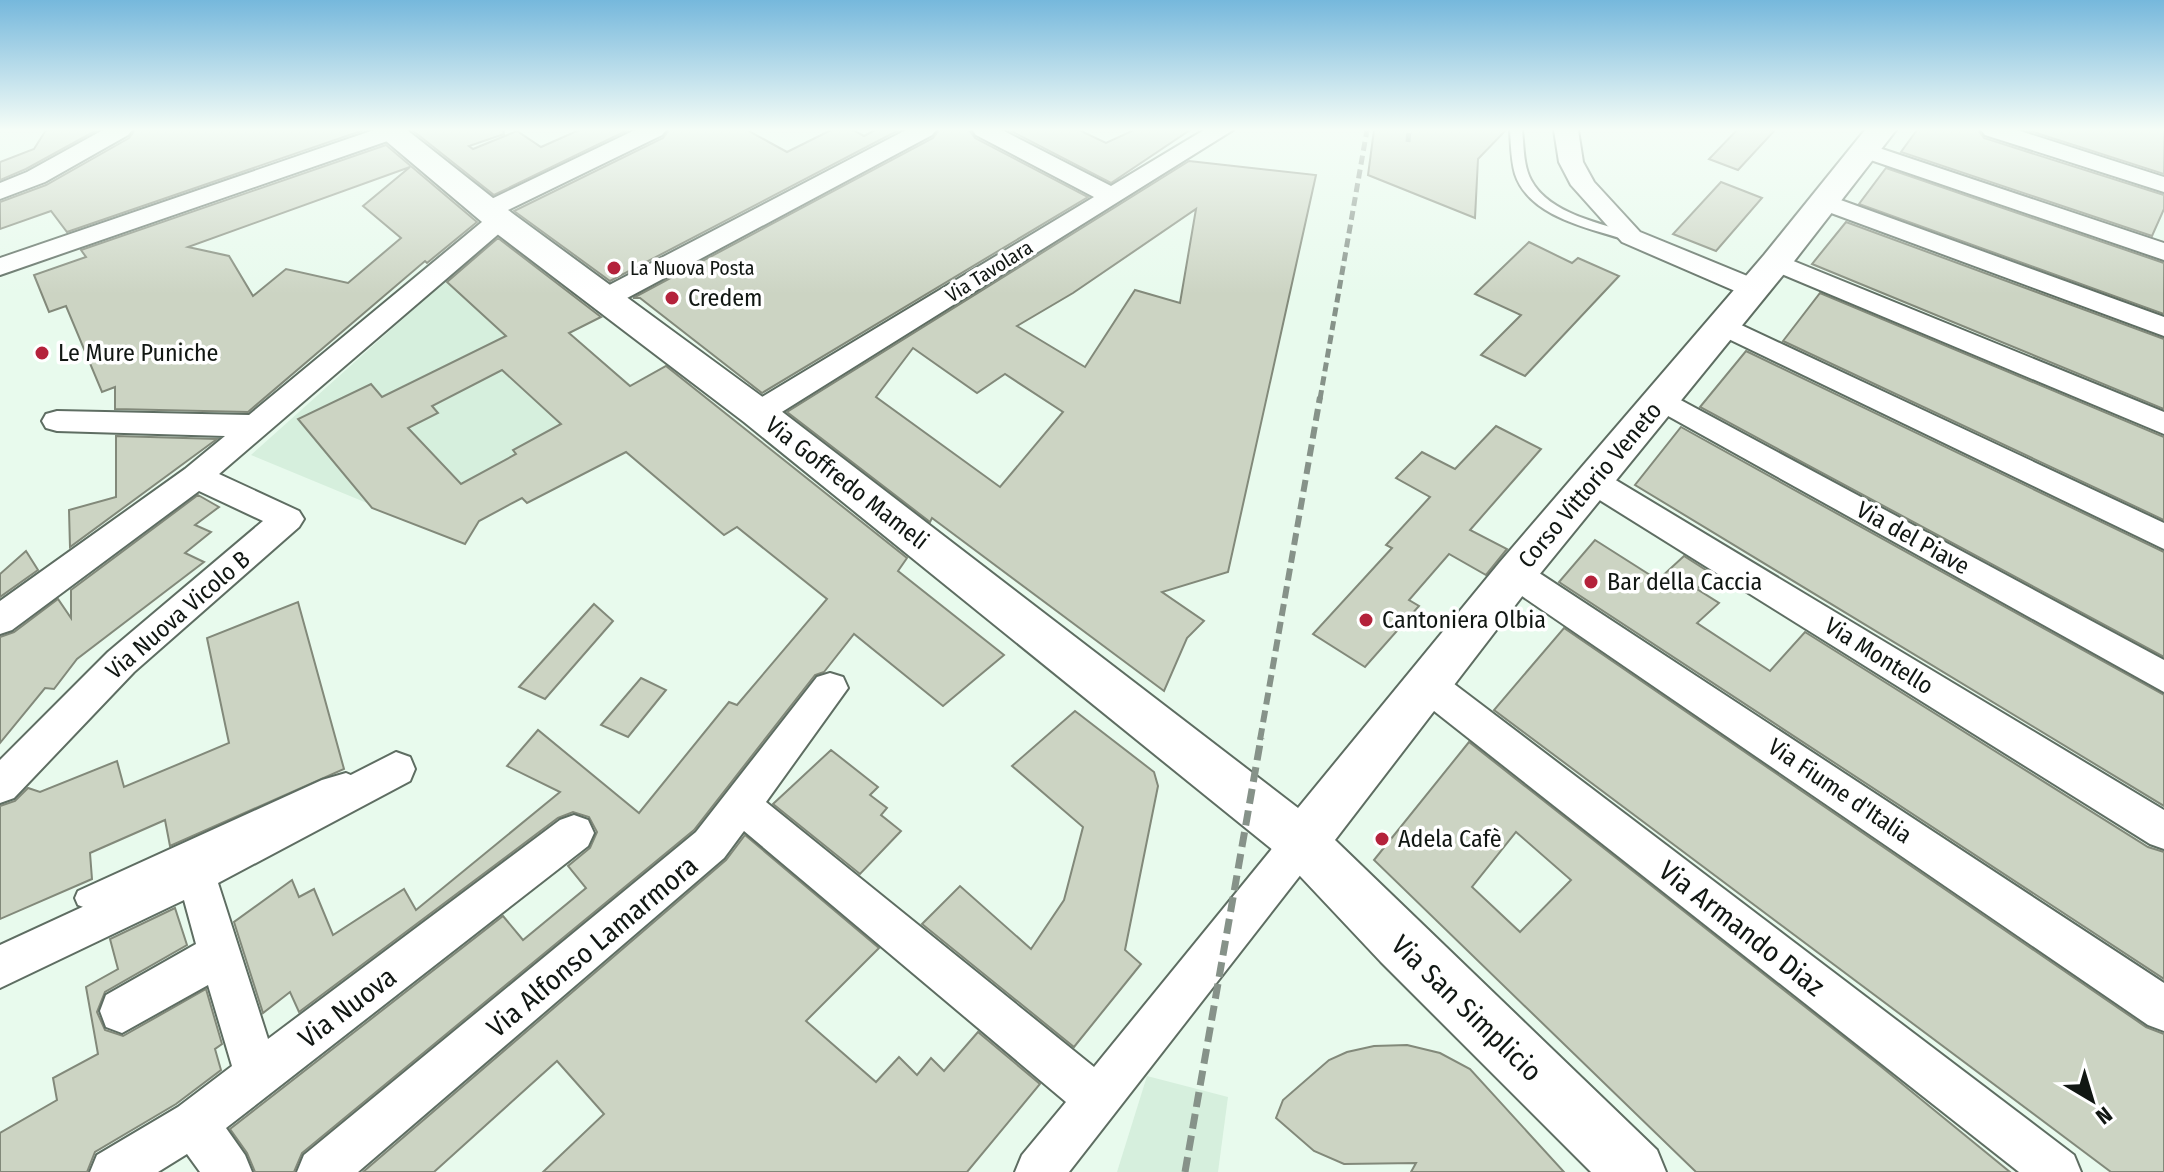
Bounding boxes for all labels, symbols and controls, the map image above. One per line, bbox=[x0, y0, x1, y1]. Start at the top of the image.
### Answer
street label: Via Tavolara bbox=[941, 235, 1037, 307]
place label: La Nuova Posta bbox=[630, 256, 755, 280]
marker: La Nuova Posta bbox=[605, 259, 623, 277]
place label: Credem bbox=[688, 284, 763, 312]
marker: Credem bbox=[663, 289, 681, 307]
place label: Le Mure Puniche bbox=[58, 339, 218, 367]
marker: Le Mure Puniche bbox=[33, 344, 51, 362]
street label: Corso Vittorio Veneto bbox=[1512, 396, 1668, 574]
street label: Via Goffredo Mameli bbox=[760, 411, 934, 555]
street label: Via del Piave bbox=[1852, 496, 1974, 580]
street label: Via Nuova Vicolo B bbox=[100, 545, 256, 685]
place label: Bar della Caccia bbox=[1607, 568, 1762, 596]
marker: Bar della Caccia bbox=[1582, 573, 1600, 591]
place label: Cantoniera Olbia bbox=[1382, 606, 1546, 634]
marker: Cantoniera Olbia bbox=[1357, 611, 1375, 629]
street label: Via Montello bbox=[1820, 612, 1938, 700]
street label: Via Fiume d'Italia bbox=[1763, 733, 1917, 849]
place label: Adela Cafè bbox=[1398, 825, 1502, 853]
marker: Adela Cafè bbox=[1373, 830, 1391, 848]
street label: Via Alfonso Lamarmora bbox=[480, 849, 704, 1044]
street label: Via Armando Diaz bbox=[1653, 854, 1831, 1003]
street label: Via San Simplicio bbox=[1385, 928, 1549, 1088]
street label: Via Nuova bbox=[292, 960, 403, 1055]
north arrow bbox=[2052, 1060, 2132, 1140]
text: N bbox=[2090, 1101, 2118, 1130]

